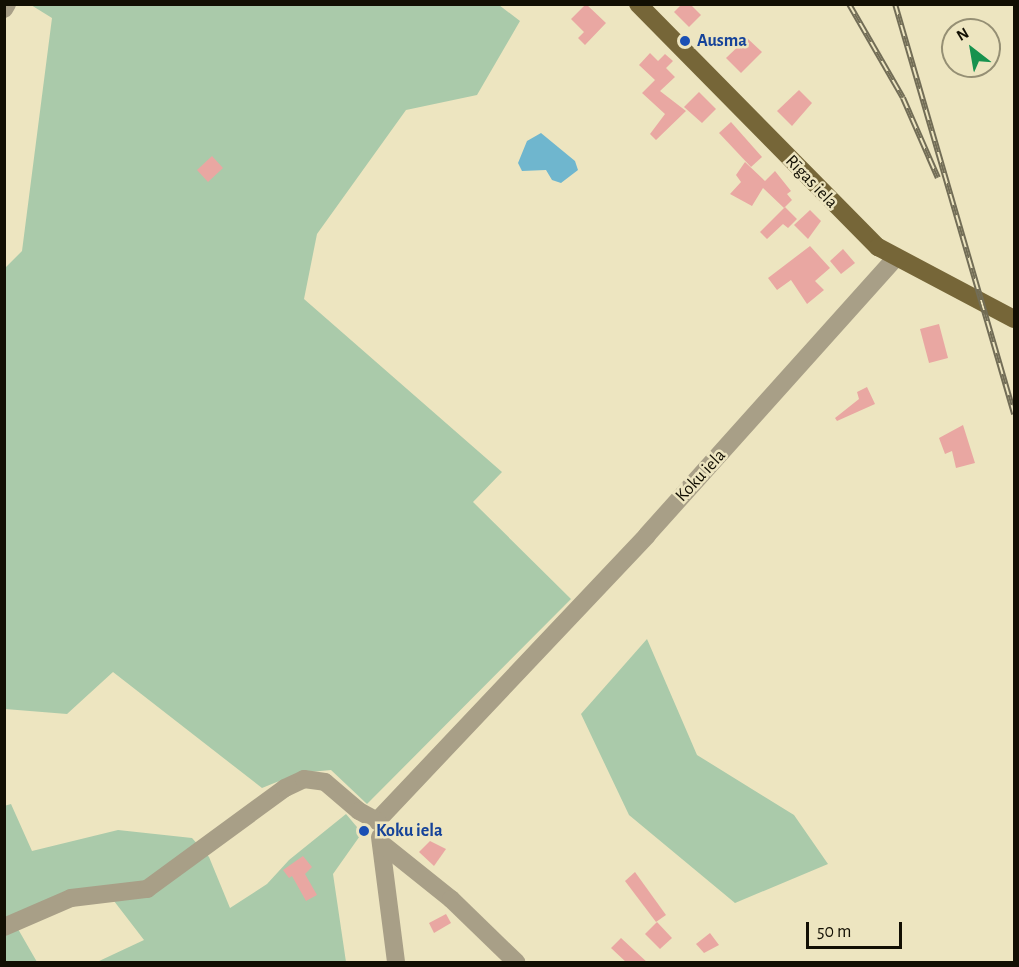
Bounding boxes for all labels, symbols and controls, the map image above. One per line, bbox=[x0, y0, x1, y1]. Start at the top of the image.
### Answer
north arrow bbox=[941, 18, 1001, 78]
text: N bbox=[954, 25, 972, 44]
place label: Ausma bbox=[697, 30, 747, 52]
marker: Ausma bbox=[678, 34, 692, 48]
street label: Rīgas iela bbox=[780, 151, 842, 213]
street label: Koku iela bbox=[671, 445, 731, 507]
place label: Koku iela bbox=[376, 820, 443, 842]
marker: Koku iela bbox=[357, 824, 371, 838]
scale bar bbox=[809, 910, 905, 948]
text: 50 m bbox=[817, 923, 851, 941]

